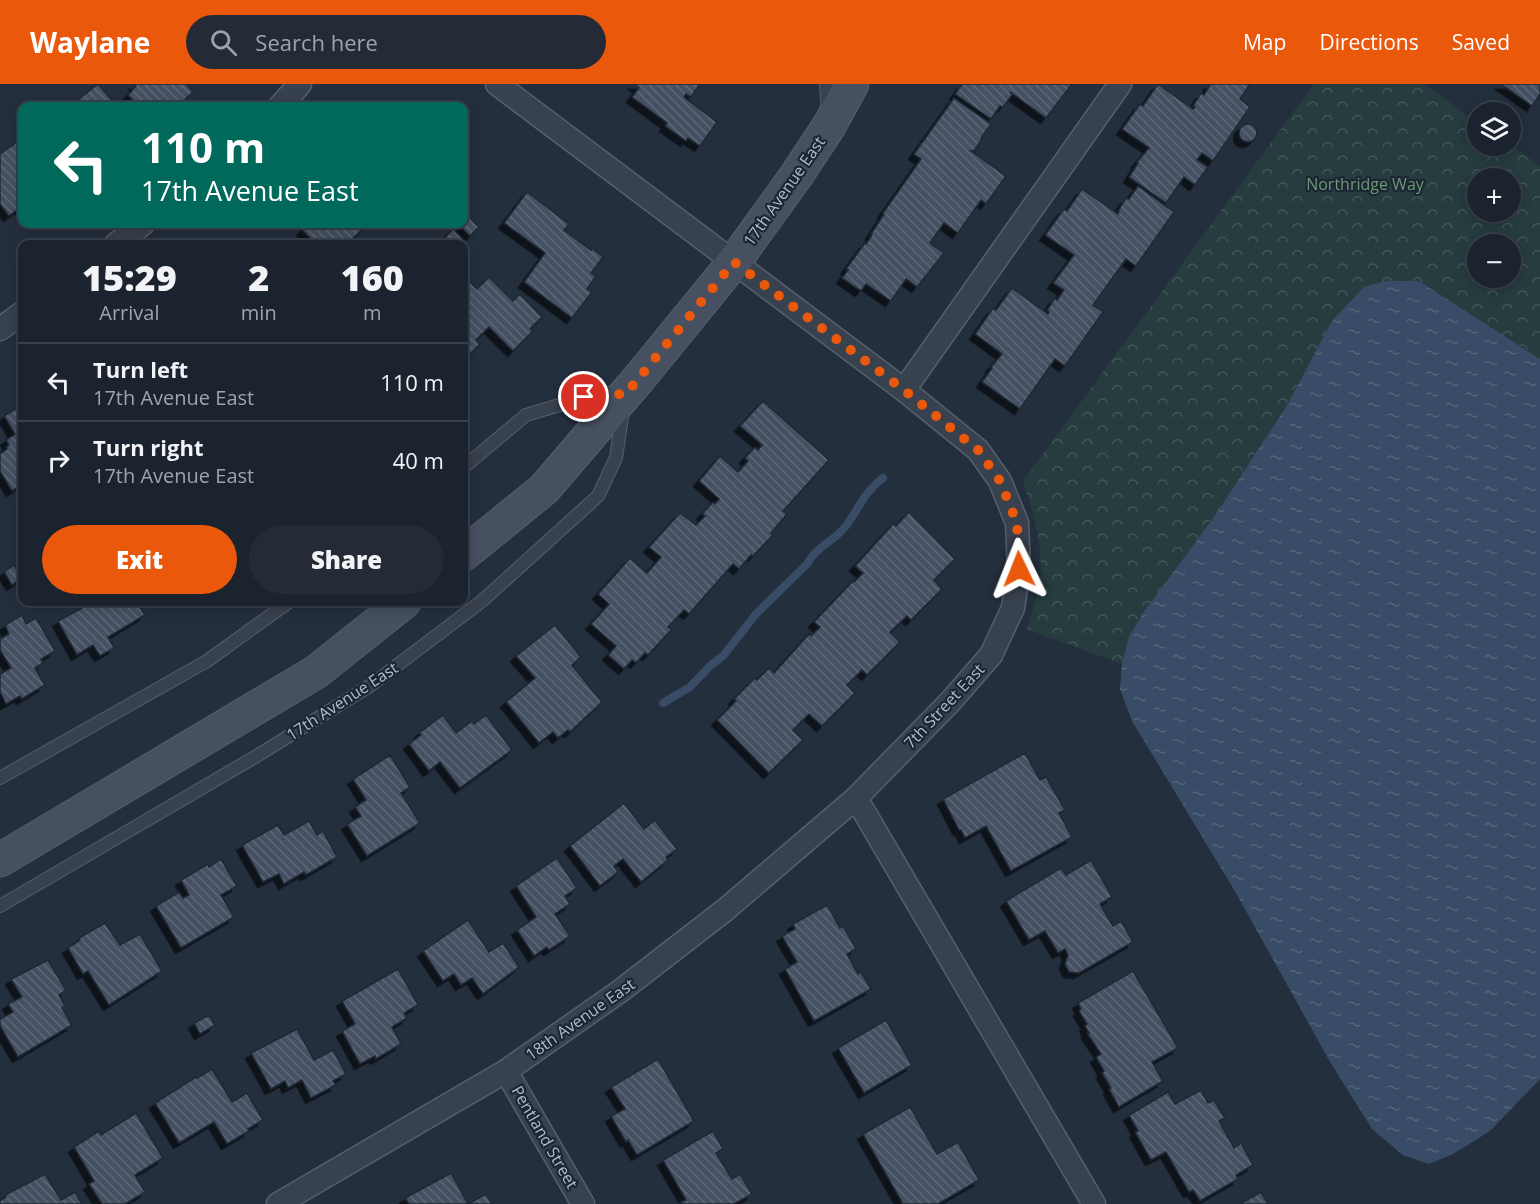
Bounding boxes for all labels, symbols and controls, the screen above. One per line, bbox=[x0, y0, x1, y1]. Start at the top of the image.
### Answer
search box bbox=[186, 15, 606, 69]
text: Waylane bbox=[30, 23, 150, 61]
icon: search bbox=[207, 26, 240, 59]
text: Search here bbox=[255, 27, 378, 57]
text: Map bbox=[1243, 28, 1286, 56]
text: Directions bbox=[1319, 28, 1419, 56]
text: Saved bbox=[1452, 28, 1510, 56]
map controls bbox=[1467, 102, 1521, 288]
button: layers bbox=[1467, 102, 1521, 156]
text: 110 m bbox=[141, 118, 265, 175]
icon: left bbox=[42, 126, 120, 204]
street label: 17th Avenue East bbox=[738, 132, 830, 250]
button: + bbox=[1467, 168, 1521, 222]
text: 17th Avenue East bbox=[141, 172, 359, 209]
park label: Northridge Way bbox=[1306, 173, 1425, 195]
button: − bbox=[1467, 234, 1521, 288]
text: 15:29 bbox=[82, 253, 177, 302]
text: 2 bbox=[248, 253, 269, 302]
text: 160 bbox=[341, 253, 404, 302]
text: Arrival bbox=[99, 299, 160, 326]
text: min bbox=[241, 299, 277, 326]
text: m bbox=[363, 299, 382, 326]
text: Turn left bbox=[93, 354, 188, 384]
icon: left bbox=[42, 366, 75, 399]
text: 110 m bbox=[380, 367, 444, 397]
pin bbox=[558, 371, 609, 422]
icon: arrive bbox=[567, 380, 600, 413]
text: 17th Avenue East bbox=[93, 384, 254, 411]
text: Turn right bbox=[93, 432, 204, 462]
icon: right bbox=[42, 444, 75, 477]
text: 40 m bbox=[393, 445, 444, 475]
text: 17th Avenue East bbox=[93, 462, 254, 489]
button: Exit bbox=[42, 525, 237, 594]
button: Share bbox=[249, 525, 444, 594]
position arrow bbox=[987, 537, 1051, 601]
street label: 17th Avenue East bbox=[282, 657, 402, 745]
street label: 7th Street East bbox=[899, 659, 989, 753]
street label: 18th Avenue East bbox=[521, 973, 639, 1065]
street label: Pentland Street bbox=[507, 1081, 584, 1193]

